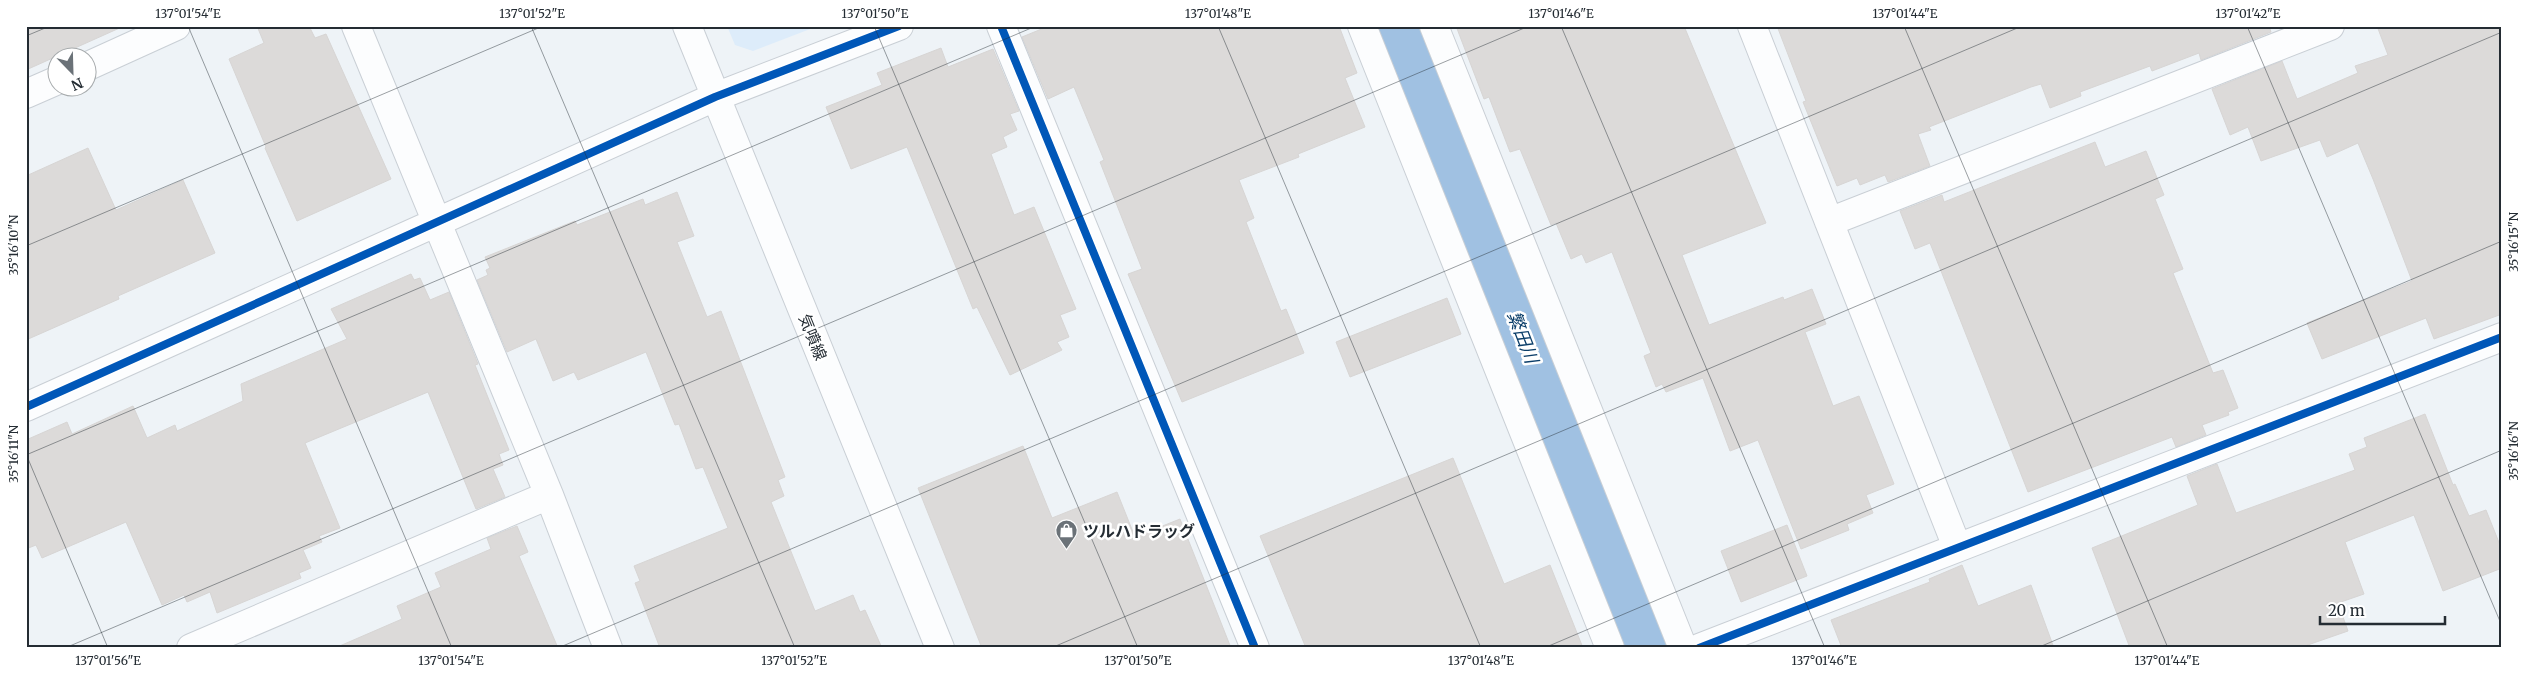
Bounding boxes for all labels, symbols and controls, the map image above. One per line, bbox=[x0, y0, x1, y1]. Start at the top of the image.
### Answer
text: 137°01'54"E bbox=[155, 6, 221, 21]
text: 137°01'52"E bbox=[499, 6, 565, 21]
text: 137°01'50"E bbox=[842, 6, 909, 21]
text: 137°01'48"E bbox=[1185, 6, 1251, 21]
text: 137°01'46"E bbox=[1528, 6, 1594, 21]
text: 137°01'44"E bbox=[1873, 6, 1938, 21]
text: 137°01'42"E bbox=[2216, 6, 2281, 21]
north arrow bbox=[48, 48, 98, 98]
text: N bbox=[68, 74, 86, 94]
text: 35°16'15"N bbox=[2506, 211, 2521, 272]
text: 35°16'10"N bbox=[6, 214, 21, 275]
water label: 繁田川 bbox=[1503, 308, 1544, 368]
street label: 気噴線 bbox=[795, 311, 831, 363]
text: 35°16'16"N bbox=[2506, 420, 2521, 481]
text: 35°16'11"N bbox=[6, 424, 21, 483]
shop icon: ツルハドラッグ bbox=[1055, 519, 1079, 550]
place label: ツルハドラッグ bbox=[1083, 521, 1195, 541]
scale bar bbox=[2320, 594, 2446, 626]
text: 20 m bbox=[2328, 601, 2365, 620]
text: 137°01'56"E bbox=[75, 653, 141, 668]
text: 137°01'54"E bbox=[418, 653, 484, 668]
text: 137°01'52"E bbox=[761, 653, 827, 668]
text: 137°01'50"E bbox=[1105, 653, 1172, 668]
text: 137°01'48"E bbox=[1448, 653, 1514, 668]
text: 137°01'46"E bbox=[1791, 653, 1857, 668]
text: 137°01'44"E bbox=[2135, 653, 2200, 668]

